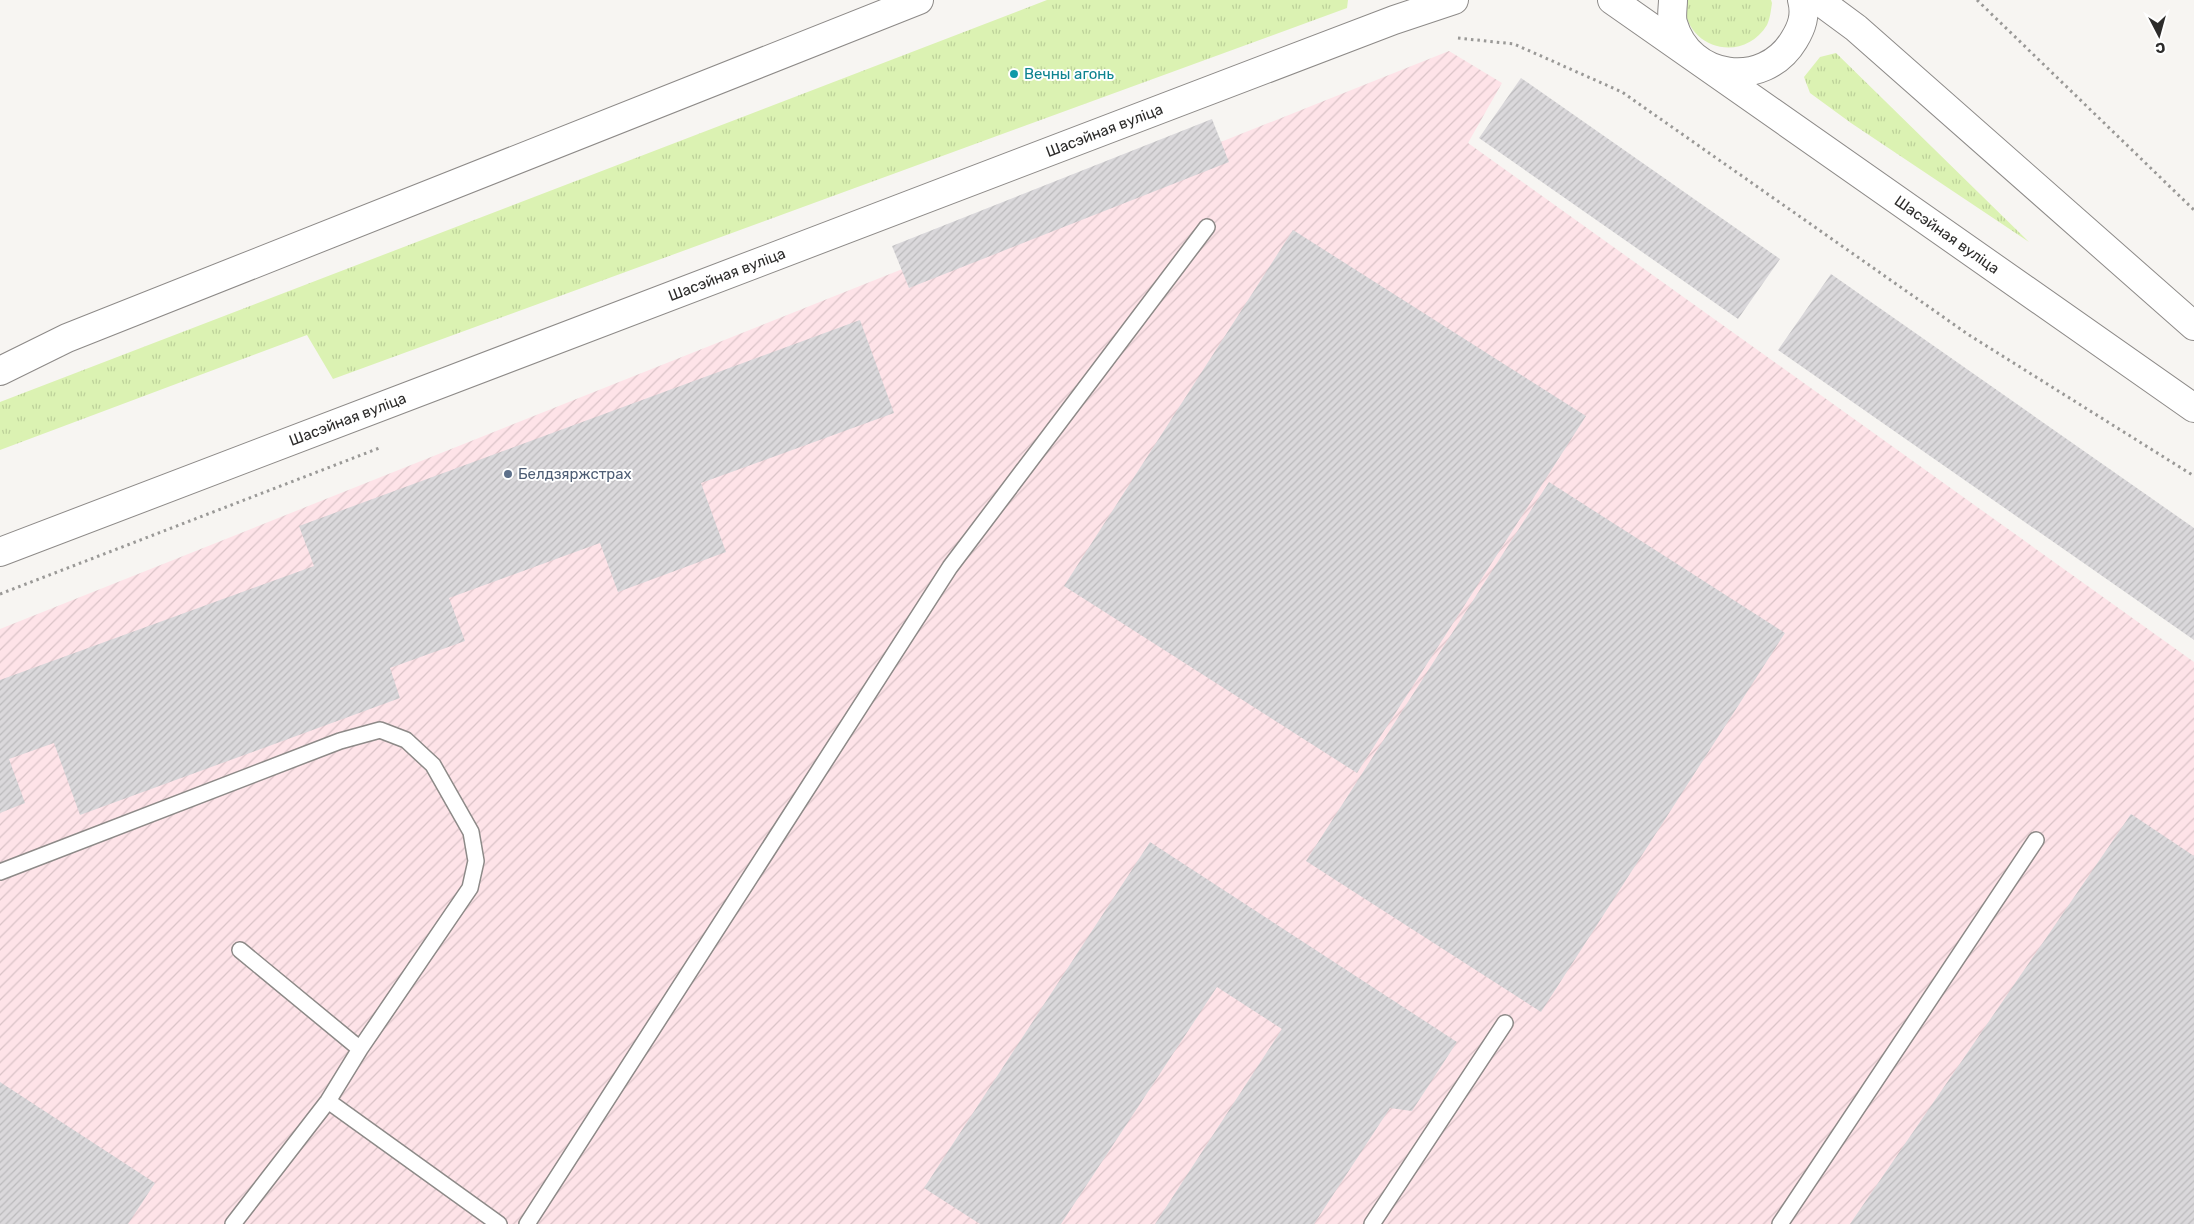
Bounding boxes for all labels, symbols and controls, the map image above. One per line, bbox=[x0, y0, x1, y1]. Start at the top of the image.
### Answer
north arrow bbox=[2134, 10, 2184, 60]
text: С bbox=[2154, 38, 2166, 56]
place label: Вечны агонь bbox=[1024, 65, 1114, 83]
marker: Вечны агонь bbox=[1008, 68, 1020, 80]
street label: Шасэйная вуліца bbox=[1043, 100, 1165, 161]
street label: Шасэйная вуліца bbox=[1891, 192, 2003, 278]
street label: Шасэйная вуліца bbox=[666, 244, 788, 305]
street label: Шасэйная вуліца bbox=[287, 389, 409, 450]
place label: Белдзяржстрах bbox=[518, 465, 632, 483]
marker: Белдзяржстрах bbox=[502, 468, 514, 480]

